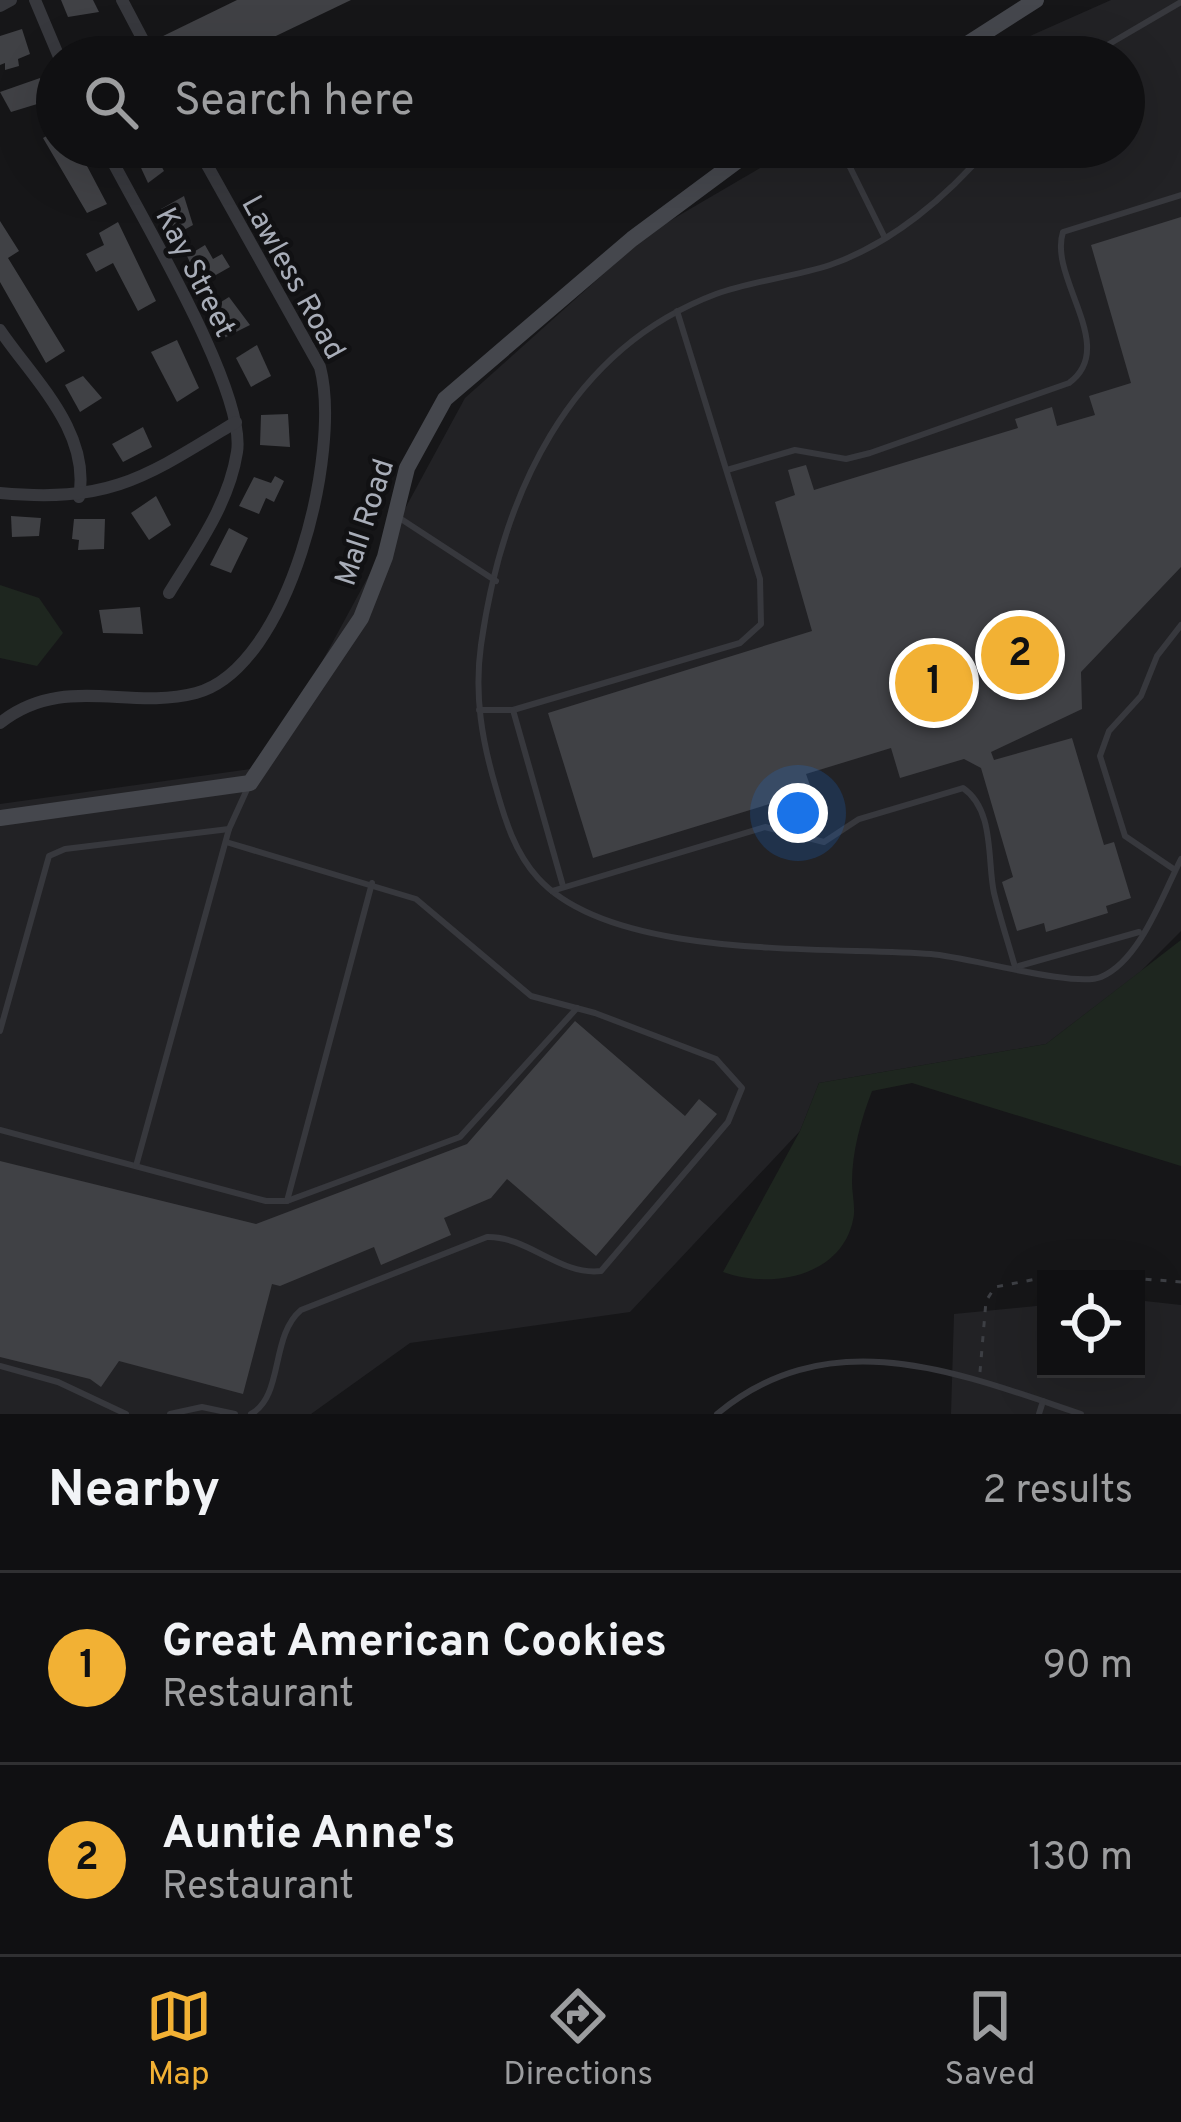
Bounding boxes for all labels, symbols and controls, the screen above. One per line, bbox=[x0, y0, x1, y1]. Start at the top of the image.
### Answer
search box bbox=[36, 36, 1145, 168]
icon: search bbox=[78, 69, 144, 135]
text: Search here bbox=[174, 74, 414, 131]
street label: Lawless Road bbox=[232, 190, 352, 367]
street label: Kay Street bbox=[145, 202, 242, 344]
street label: Mall Road bbox=[329, 455, 404, 591]
pin: 2 bbox=[981, 610, 1059, 700]
pin: 1 bbox=[895, 638, 973, 728]
your location bbox=[768, 783, 828, 843]
map controls bbox=[1037, 1270, 1145, 1378]
button: locate bbox=[1037, 1270, 1145, 1378]
text: Nearby bbox=[48, 1460, 220, 1525]
text: 2 results bbox=[982, 1468, 1133, 1517]
text: Great American Cookies bbox=[162, 1615, 667, 1672]
text: 1 bbox=[79, 1643, 95, 1692]
text: 90 m bbox=[1043, 1643, 1133, 1692]
text: Restaurant bbox=[162, 1672, 354, 1721]
text: Auntie Anne's bbox=[162, 1807, 455, 1864]
text: 2 bbox=[75, 1835, 99, 1884]
text: 130 m bbox=[1028, 1835, 1133, 1884]
text: Restaurant bbox=[162, 1864, 354, 1913]
tab: Map bbox=[146, 1983, 212, 2097]
tab: Directions bbox=[503, 1983, 653, 2097]
tab: Saved bbox=[945, 1983, 1035, 2097]

